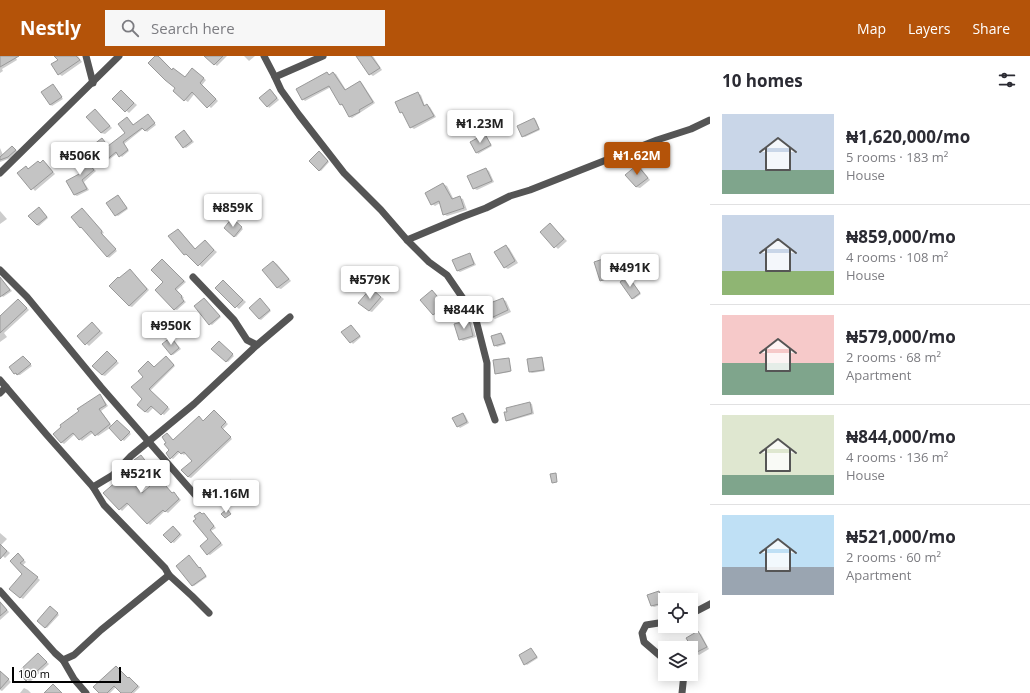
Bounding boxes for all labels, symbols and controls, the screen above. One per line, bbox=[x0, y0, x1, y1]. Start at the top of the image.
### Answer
search box bbox=[105, 10, 385, 46]
text: Nestly bbox=[20, 15, 81, 41]
icon: search bbox=[119, 17, 141, 39]
text: Search here bbox=[151, 18, 235, 38]
text: Map bbox=[857, 19, 886, 38]
text: Layers bbox=[908, 19, 950, 38]
text: Share bbox=[972, 19, 1010, 38]
text: 10 homes bbox=[722, 69, 803, 92]
icon: filters bbox=[996, 69, 1018, 91]
pin: ₦1.23M bbox=[447, 110, 513, 144]
text: ₦1.23M bbox=[456, 114, 504, 132]
text: ₦1,620,000/mo bbox=[846, 125, 970, 148]
icon: home bbox=[754, 130, 802, 178]
pin: ₦506K bbox=[52, 142, 108, 176]
pin: ₦1.62M bbox=[604, 142, 670, 176]
text: ₦506K bbox=[60, 146, 100, 164]
text: ₦1.62M bbox=[613, 146, 661, 164]
text: 5 rooms · 183 m² bbox=[846, 148, 948, 166]
text: House bbox=[846, 166, 885, 184]
pin: ₦859K bbox=[205, 194, 261, 228]
text: ₦859K bbox=[213, 198, 253, 216]
text: ₦859,000/mo bbox=[846, 225, 956, 248]
icon: home bbox=[754, 231, 802, 279]
text: 4 rooms · 108 m² bbox=[846, 248, 948, 266]
pin: ₦491K bbox=[602, 254, 658, 288]
text: ₦491K bbox=[610, 258, 650, 276]
pin: ₦579K bbox=[342, 266, 398, 300]
text: House bbox=[846, 266, 885, 284]
text: ₦579K bbox=[350, 270, 390, 288]
pin: ₦844K bbox=[436, 296, 492, 330]
text: ₦844K bbox=[444, 300, 484, 318]
pin: ₦950K bbox=[143, 312, 199, 346]
text: ₦950K bbox=[151, 316, 191, 334]
text: ₦579,000/mo bbox=[846, 325, 956, 348]
icon: home bbox=[754, 331, 802, 379]
text: 2 rooms · 68 m² bbox=[846, 348, 941, 366]
text: Apartment bbox=[846, 366, 911, 384]
text: ₦844,000/mo bbox=[846, 425, 956, 448]
icon: home bbox=[754, 431, 802, 479]
text: 4 rooms · 136 m² bbox=[846, 448, 948, 466]
pin: ₦521K bbox=[113, 460, 169, 494]
text: ₦521K bbox=[121, 464, 161, 482]
text: House bbox=[846, 466, 885, 484]
pin: ₦1.16M bbox=[193, 480, 259, 514]
text: ₦1.16M bbox=[202, 484, 250, 502]
text: ₦521,000/mo bbox=[846, 525, 956, 548]
icon: home bbox=[754, 531, 802, 579]
text: 2 rooms · 60 m² bbox=[846, 548, 941, 566]
text: Apartment bbox=[846, 566, 911, 584]
map controls bbox=[658, 593, 698, 681]
button: locate bbox=[658, 593, 698, 633]
button: layers bbox=[658, 641, 698, 681]
scale bar bbox=[12, 665, 121, 684]
text: 100 m bbox=[18, 666, 50, 681]

